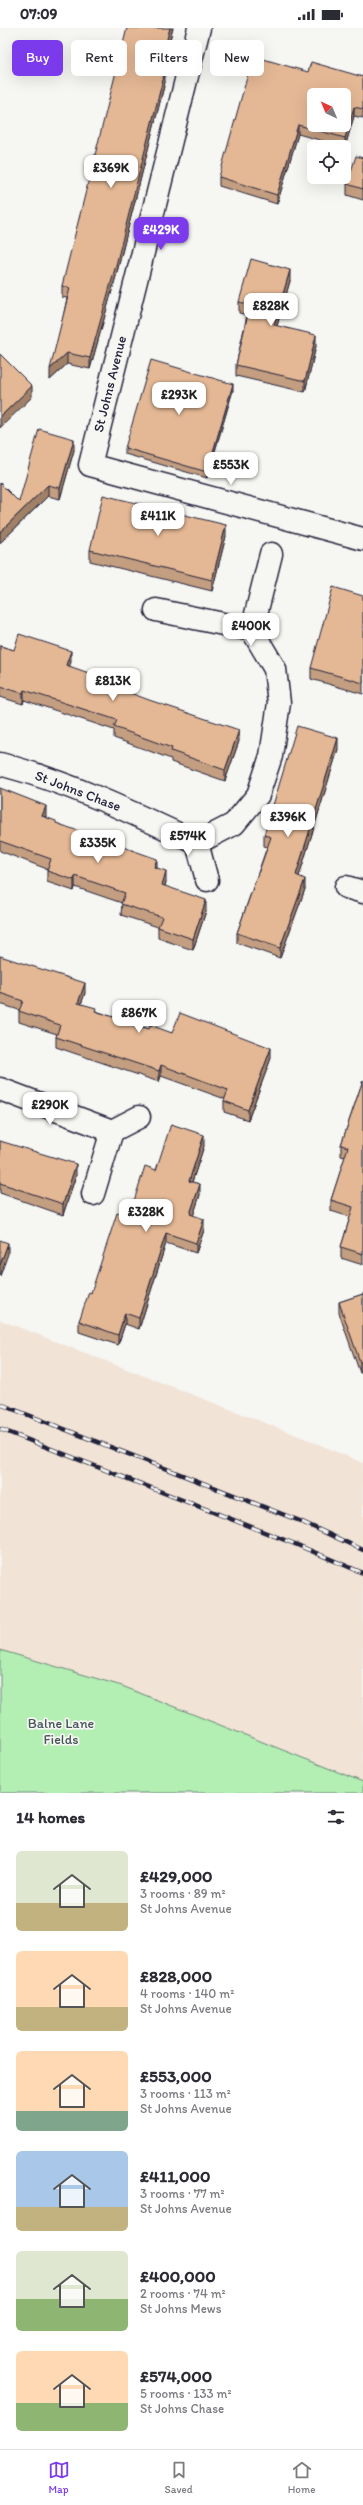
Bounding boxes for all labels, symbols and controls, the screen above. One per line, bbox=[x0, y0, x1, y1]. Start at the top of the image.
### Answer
text: 07:09 bbox=[20, 5, 57, 23]
chip: Buy bbox=[12, 40, 63, 76]
chip: Rent bbox=[71, 40, 127, 76]
chip: Filters bbox=[135, 40, 202, 76]
chip: New bbox=[210, 40, 264, 76]
north arrow bbox=[307, 88, 351, 132]
map controls bbox=[307, 88, 351, 184]
button: locate bbox=[307, 140, 351, 184]
pin: £369K bbox=[83, 155, 139, 189]
text: £369K bbox=[93, 160, 129, 175]
pin: £429K bbox=[133, 217, 189, 251]
text: £429K bbox=[143, 222, 179, 237]
pin: £828K bbox=[243, 293, 299, 327]
text: £828K bbox=[253, 298, 289, 313]
street label: St Johns Avenue bbox=[90, 334, 130, 434]
pin: £293K bbox=[151, 382, 207, 416]
text: £293K bbox=[161, 387, 197, 402]
pin: £553K bbox=[203, 452, 259, 486]
text: £553K bbox=[213, 457, 249, 472]
pin: £411K bbox=[130, 503, 186, 537]
text: £411K bbox=[140, 508, 176, 523]
pin: £400K bbox=[223, 613, 279, 647]
text: £400K bbox=[231, 618, 271, 633]
pin: £813K bbox=[85, 668, 141, 702]
text: £813K bbox=[95, 673, 131, 688]
street label: St Johns Chase bbox=[33, 767, 124, 815]
pin: £396K bbox=[260, 804, 316, 838]
text: £396K bbox=[270, 809, 306, 824]
pin: £574K bbox=[160, 823, 216, 857]
text: £574K bbox=[170, 828, 206, 843]
pin: £335K bbox=[70, 830, 126, 864]
text: £335K bbox=[80, 835, 116, 850]
pin: £867K bbox=[111, 1000, 167, 1034]
text: £867K bbox=[121, 1005, 157, 1020]
pin: £290K bbox=[22, 1092, 78, 1126]
text: £290K bbox=[32, 1097, 68, 1112]
pin: £328K bbox=[118, 1199, 174, 1233]
text: £328K bbox=[128, 1204, 164, 1219]
park label: Balne Lane Fields bbox=[28, 1715, 95, 1748]
icon: filters bbox=[325, 1806, 347, 1828]
text: 14 homes bbox=[16, 1807, 85, 1827]
text: £429,000 bbox=[140, 1866, 213, 1886]
icon: home bbox=[48, 1867, 96, 1915]
text: 3 rooms · 89 m² bbox=[140, 1886, 226, 1901]
text: St Johns Avenue bbox=[140, 1901, 232, 1916]
text: £828,000 bbox=[140, 1966, 212, 1986]
icon: home bbox=[48, 1967, 96, 2015]
text: 4 rooms · 140 m² bbox=[140, 1986, 234, 2001]
text: St Johns Avenue bbox=[140, 2001, 232, 2016]
text: £553,000 bbox=[140, 2066, 212, 2086]
icon: home bbox=[48, 2067, 96, 2115]
text: 3 rooms · 113 m² bbox=[140, 2086, 231, 2101]
text: St Johns Avenue bbox=[140, 2101, 232, 2116]
text: £411,000 bbox=[140, 2166, 211, 2186]
icon: home bbox=[48, 2167, 96, 2215]
text: 3 rooms · 77 m² bbox=[140, 2186, 225, 2201]
text: St Johns Avenue bbox=[140, 2201, 232, 2216]
text: £400,000 bbox=[140, 2266, 216, 2286]
icon: home bbox=[48, 2267, 96, 2315]
text: 2 rooms · 74 m² bbox=[140, 2286, 226, 2301]
text: St Johns Mews bbox=[140, 2301, 222, 2316]
text: £574,000 bbox=[140, 2366, 212, 2386]
icon: home bbox=[48, 2367, 96, 2415]
text: 5 rooms · 133 m² bbox=[140, 2386, 232, 2401]
text: St Johns Chase bbox=[140, 2401, 224, 2416]
tab: Map bbox=[48, 2459, 70, 2496]
tab: Saved bbox=[165, 2459, 193, 2496]
tab: Home bbox=[288, 2459, 315, 2496]

